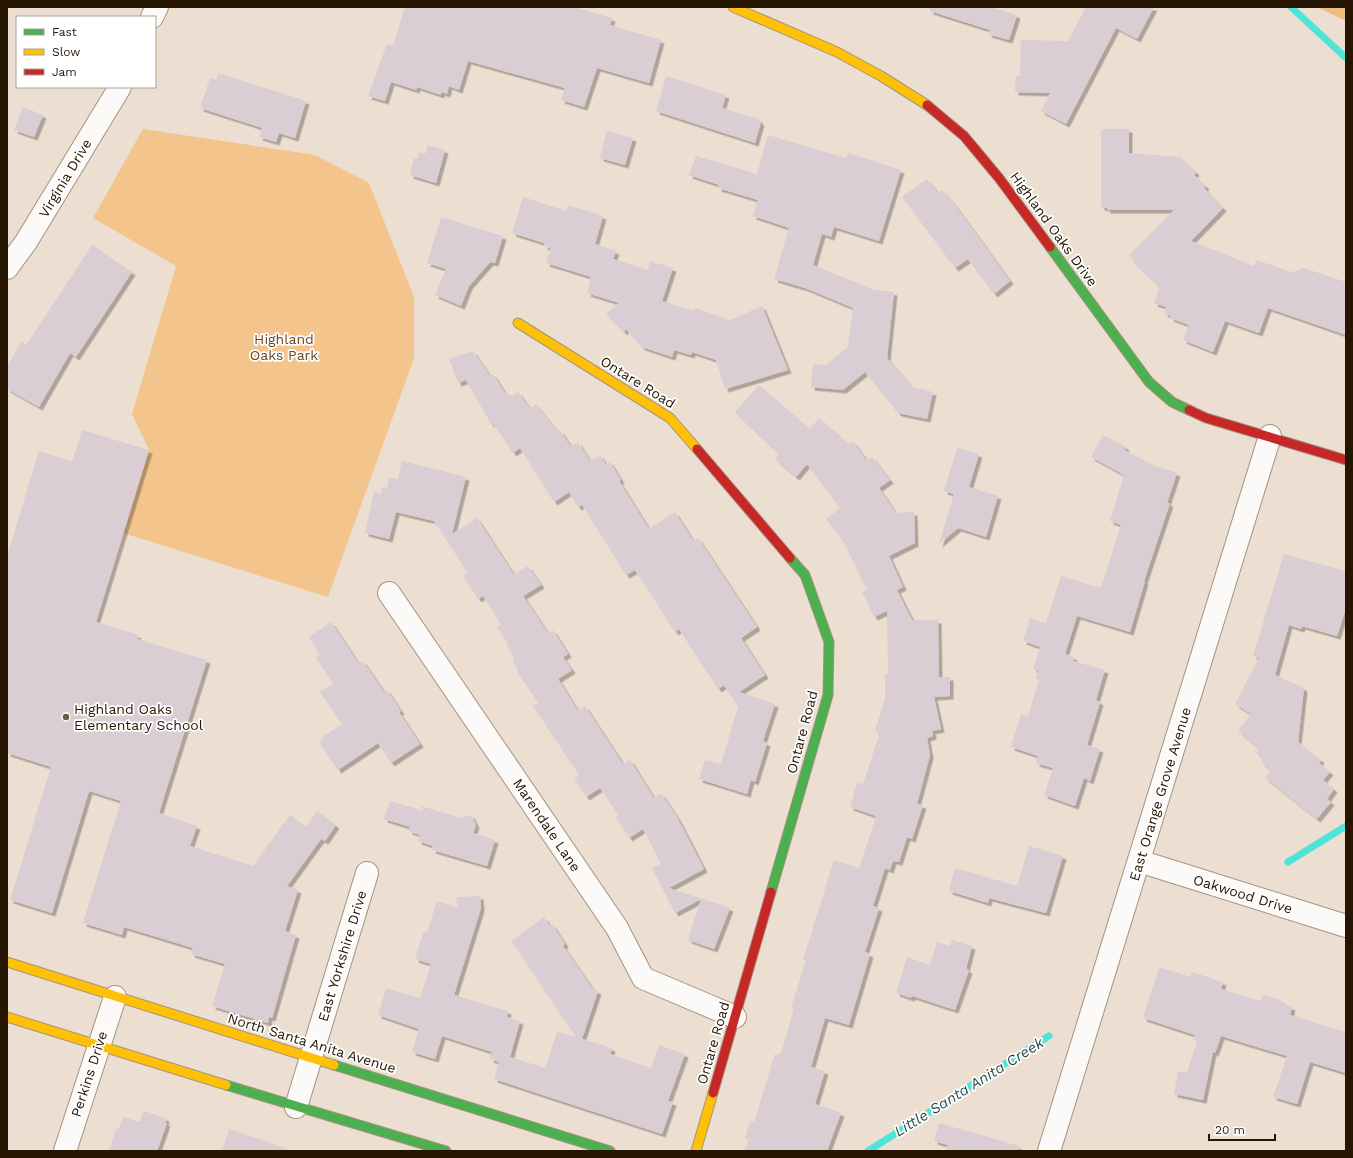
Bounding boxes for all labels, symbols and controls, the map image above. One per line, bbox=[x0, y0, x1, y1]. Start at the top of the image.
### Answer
legend bbox=[16, 16, 156, 88]
text: Fast bbox=[52, 25, 77, 39]
text: Slow bbox=[52, 45, 80, 59]
text: Jam bbox=[52, 65, 77, 79]
street label: Virginia Drive bbox=[35, 136, 95, 220]
street label: Highland Oaks Drive bbox=[1007, 169, 1101, 289]
park label: Highland Oaks Park bbox=[250, 331, 318, 363]
street label: Ontare Road bbox=[598, 353, 678, 411]
street label: Ontare Road bbox=[783, 689, 821, 775]
place label: Highland Oaks Elementary School bbox=[74, 701, 204, 733]
street label: East Orange Grove Avenue bbox=[1126, 705, 1194, 883]
marker: Highland Oaks Elementary School bbox=[61, 712, 71, 722]
street label: Marendale Lane bbox=[510, 775, 584, 875]
street label: Oakwood Drive bbox=[1191, 871, 1295, 917]
street label: East Yorkshire Drive bbox=[314, 889, 370, 1023]
street label: Ontare Road bbox=[694, 1000, 732, 1086]
street label: North Santa Anita Avenue bbox=[226, 1010, 398, 1076]
street label: Perkins Drive bbox=[68, 1029, 110, 1119]
water label: Little Santa Anita Creek bbox=[891, 1033, 1048, 1140]
scale bar bbox=[1209, 1116, 1275, 1142]
text: 20 m bbox=[1215, 1123, 1245, 1137]

